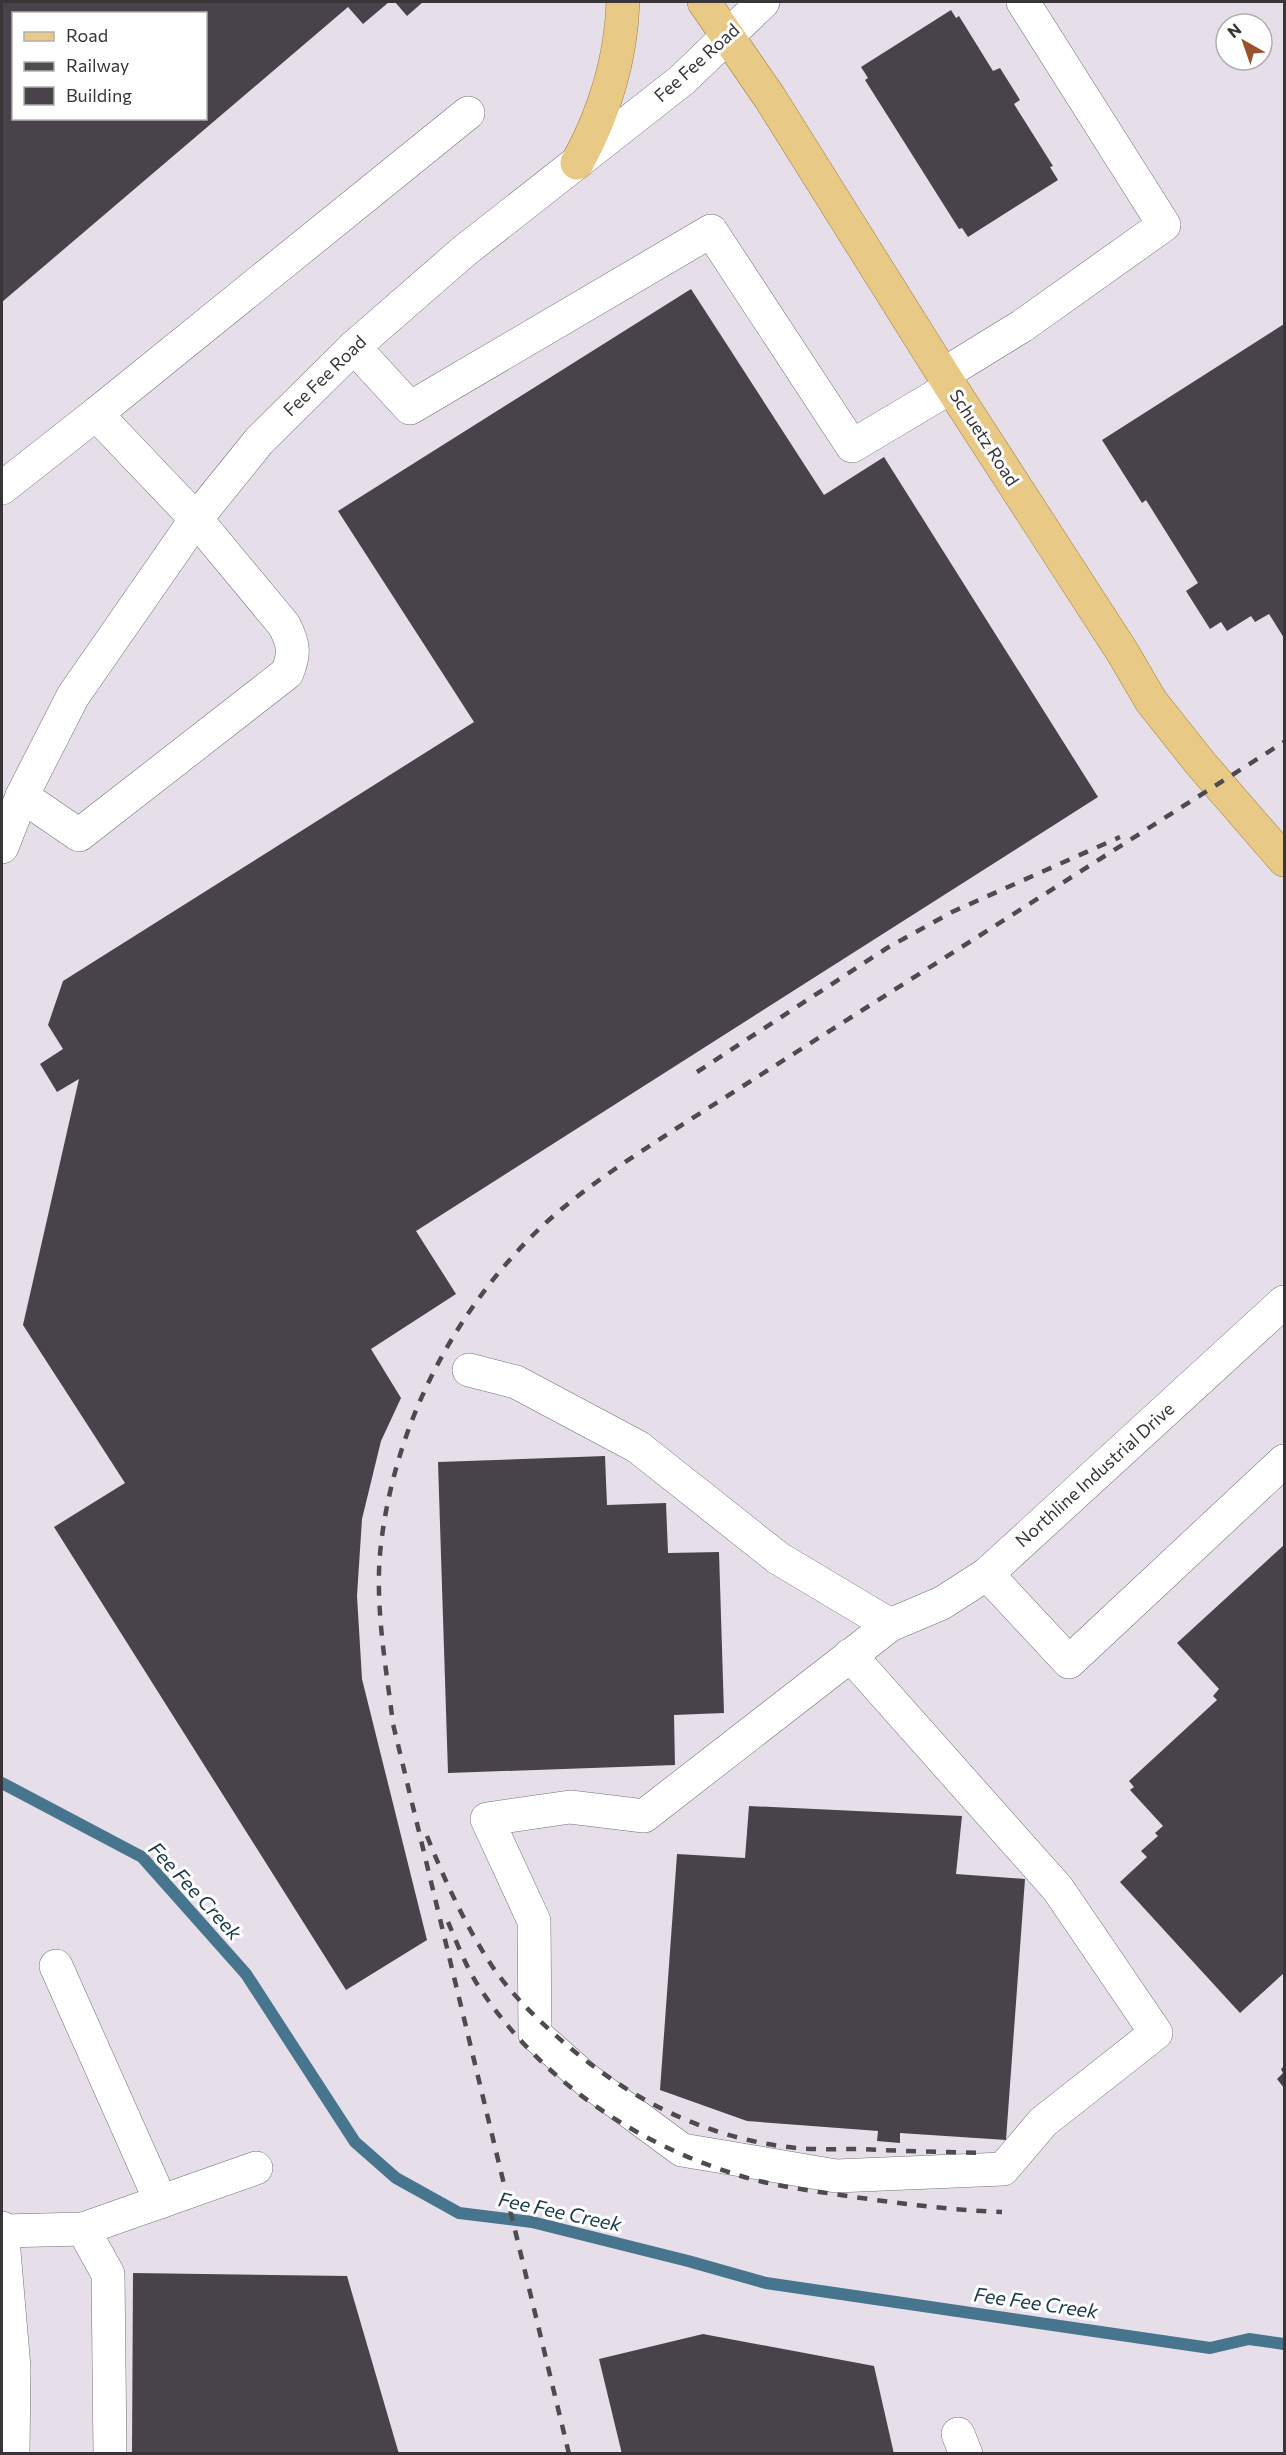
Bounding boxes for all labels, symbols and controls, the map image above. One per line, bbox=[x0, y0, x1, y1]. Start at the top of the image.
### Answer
legend bbox=[12, 12, 207, 120]
north arrow bbox=[1214, 12, 1274, 72]
street label: Fee Fee Road bbox=[649, 18, 743, 106]
text: N bbox=[1223, 19, 1245, 41]
text: Road bbox=[66, 24, 108, 46]
text: Railway bbox=[66, 54, 129, 76]
text: Building bbox=[66, 84, 132, 106]
street label: Fee Fee Road bbox=[278, 330, 370, 420]
street label: Schuetz Road bbox=[945, 385, 1024, 490]
street label: Northline Industrial Drive bbox=[1011, 1397, 1178, 1551]
water label: Fee Fee Creek bbox=[144, 1836, 248, 1945]
water label: Fee Fee Creek bbox=[496, 2186, 625, 2236]
water label: Fee Fee Creek bbox=[972, 2281, 1101, 2323]

